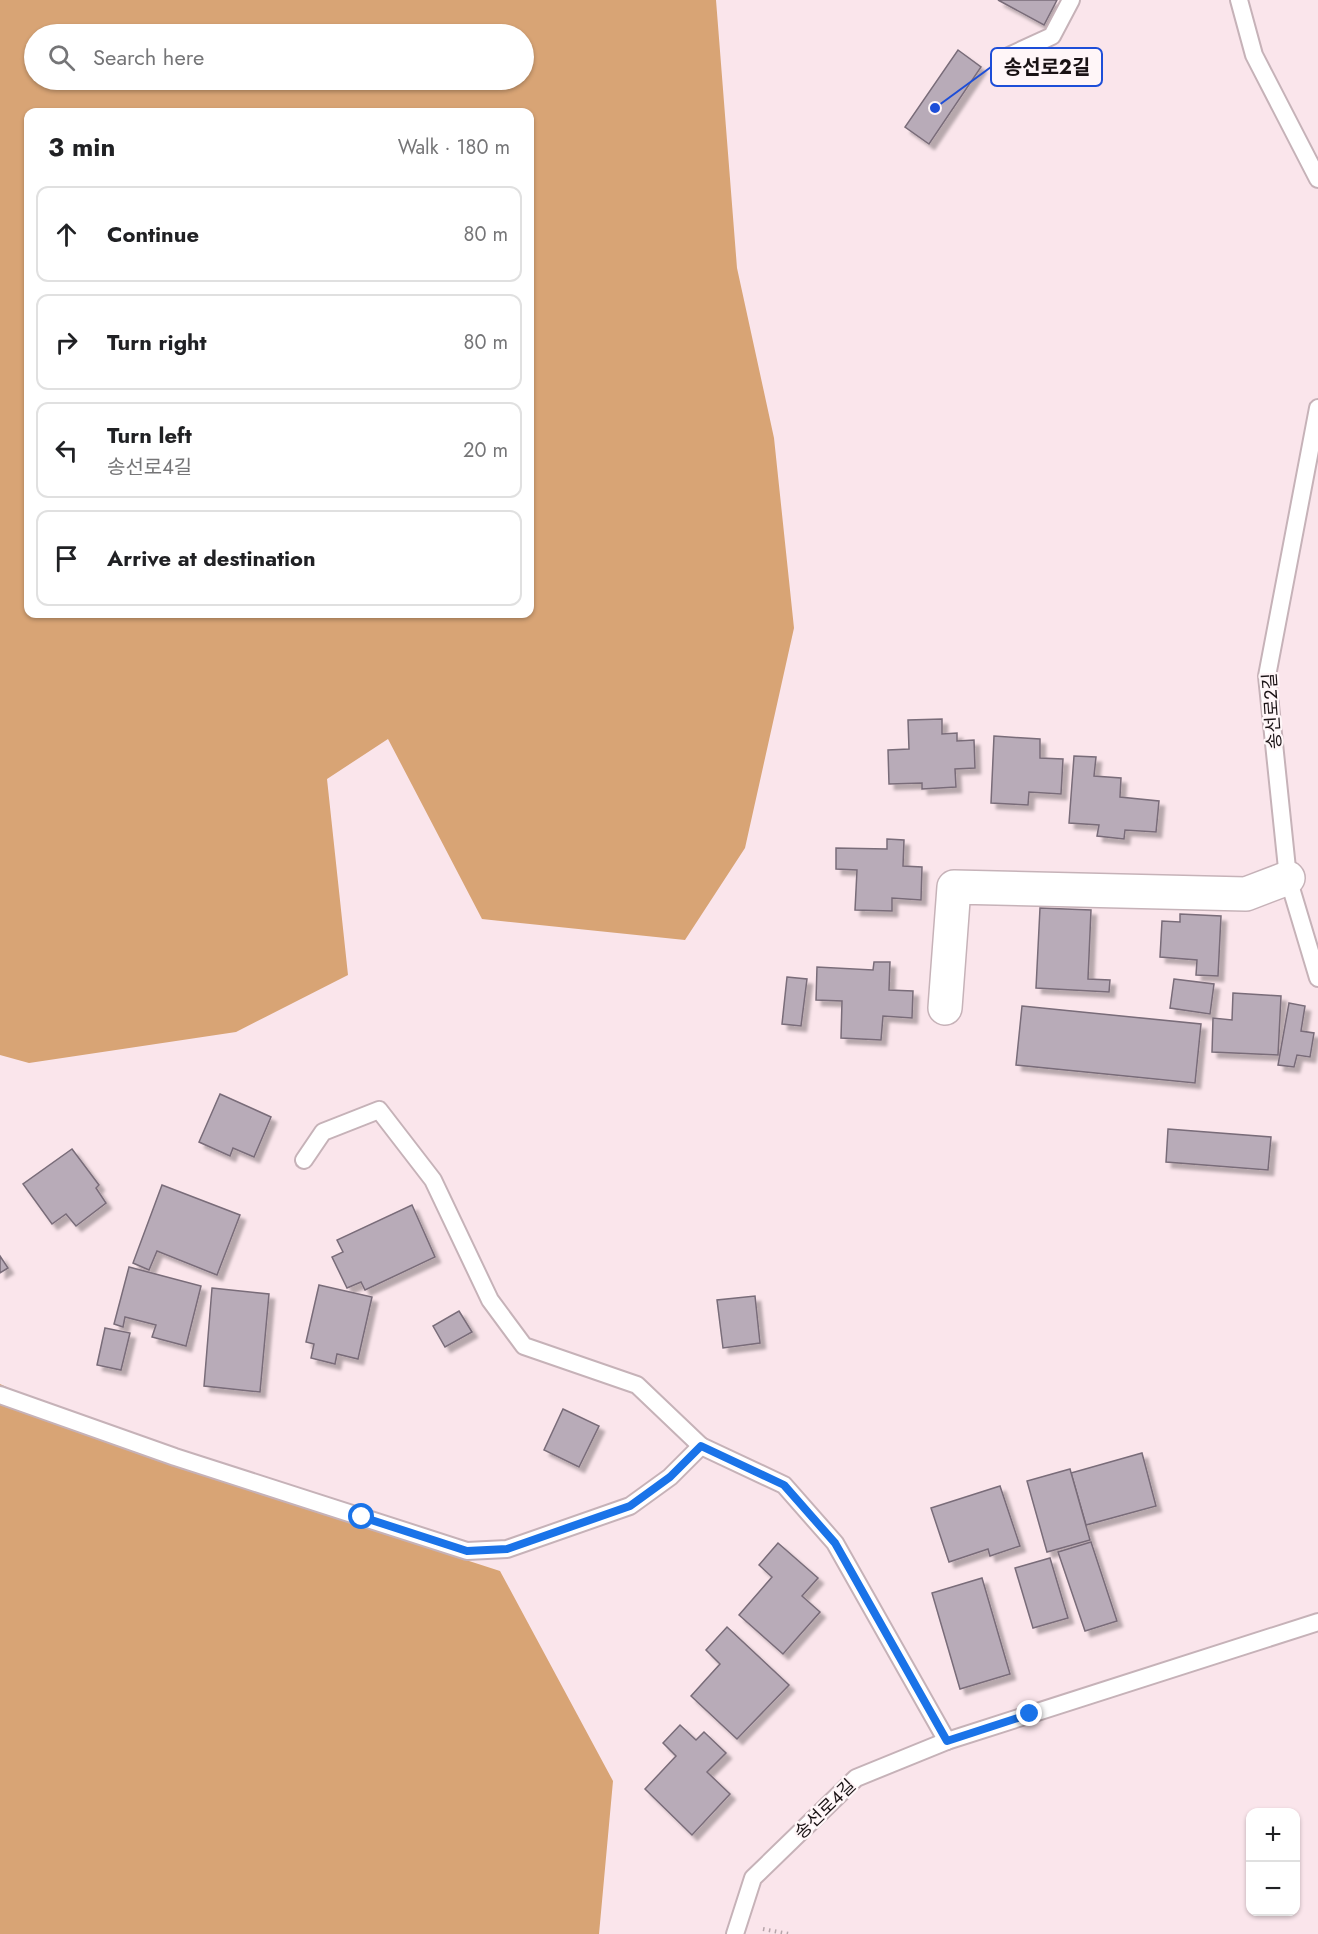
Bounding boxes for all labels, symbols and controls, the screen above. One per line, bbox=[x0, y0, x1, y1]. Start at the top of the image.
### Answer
search box bbox=[24, 24, 534, 90]
icon: search bbox=[45, 41, 78, 74]
text: Search here bbox=[93, 41, 204, 73]
callout: 송선로2길 bbox=[991, 48, 1102, 86]
text: 송선로2길 bbox=[1004, 53, 1090, 82]
text: 3 min bbox=[48, 128, 115, 166]
text: Walk · 180 m bbox=[398, 133, 510, 162]
icon: ahead bbox=[50, 218, 83, 251]
text: Continue bbox=[107, 218, 199, 250]
text: 80 m bbox=[463, 220, 508, 249]
icon: right bbox=[50, 326, 83, 359]
text: Turn right bbox=[107, 326, 207, 358]
text: 80 m bbox=[463, 328, 508, 357]
text: Turn left bbox=[107, 419, 192, 451]
icon: left bbox=[50, 434, 83, 467]
text: 20 m bbox=[463, 436, 508, 465]
text: 송선로4길 bbox=[107, 453, 192, 482]
icon: arrive bbox=[50, 542, 83, 575]
text: Arrive at destination bbox=[107, 542, 316, 574]
street label: 송선로2길 bbox=[1256, 672, 1288, 750]
route start bbox=[348, 1503, 374, 1529]
route end bbox=[1016, 1700, 1042, 1726]
street label: 송선로4길 bbox=[788, 1773, 862, 1845]
map controls bbox=[1246, 1808, 1300, 1916]
button: + bbox=[1246, 1808, 1300, 1862]
button: − bbox=[1246, 1862, 1300, 1916]

